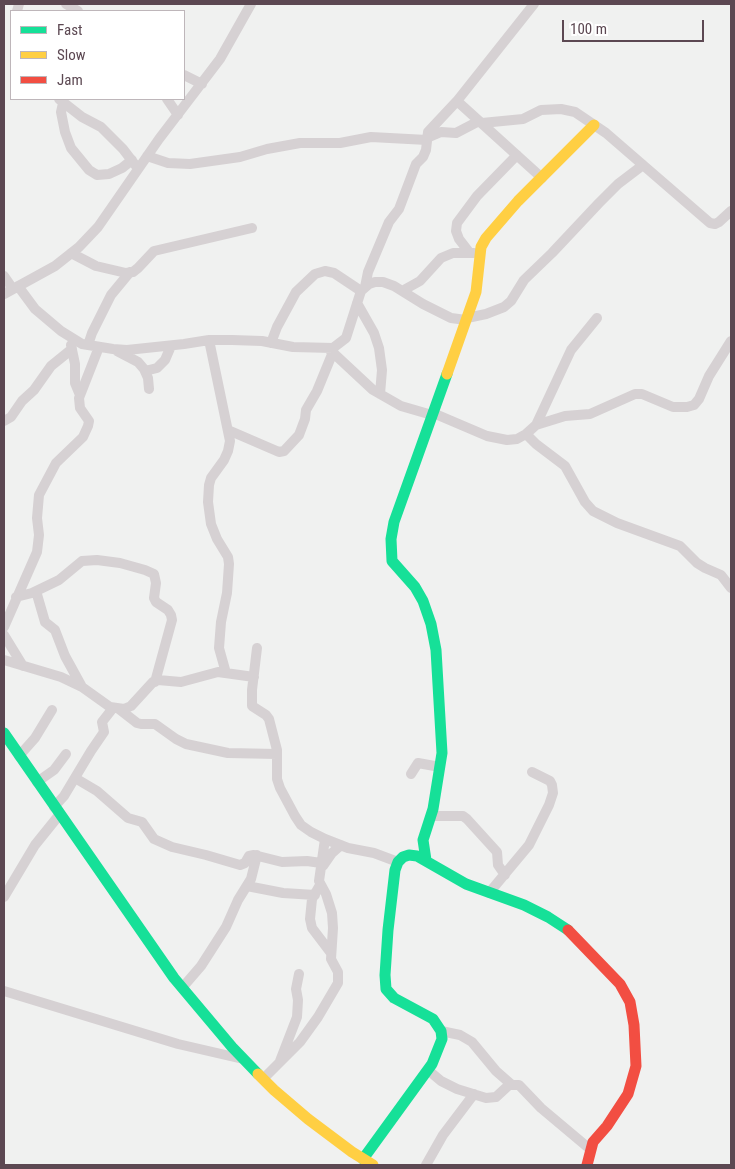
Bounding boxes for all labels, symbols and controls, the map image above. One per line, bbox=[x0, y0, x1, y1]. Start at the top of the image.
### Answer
legend bbox=[10, 10, 185, 100]
scale bar bbox=[565, 10, 708, 42]
text: 100 m bbox=[570, 20, 607, 38]
text: Fast bbox=[57, 21, 82, 39]
text: Slow bbox=[57, 46, 86, 64]
text: Jam bbox=[57, 71, 83, 89]

